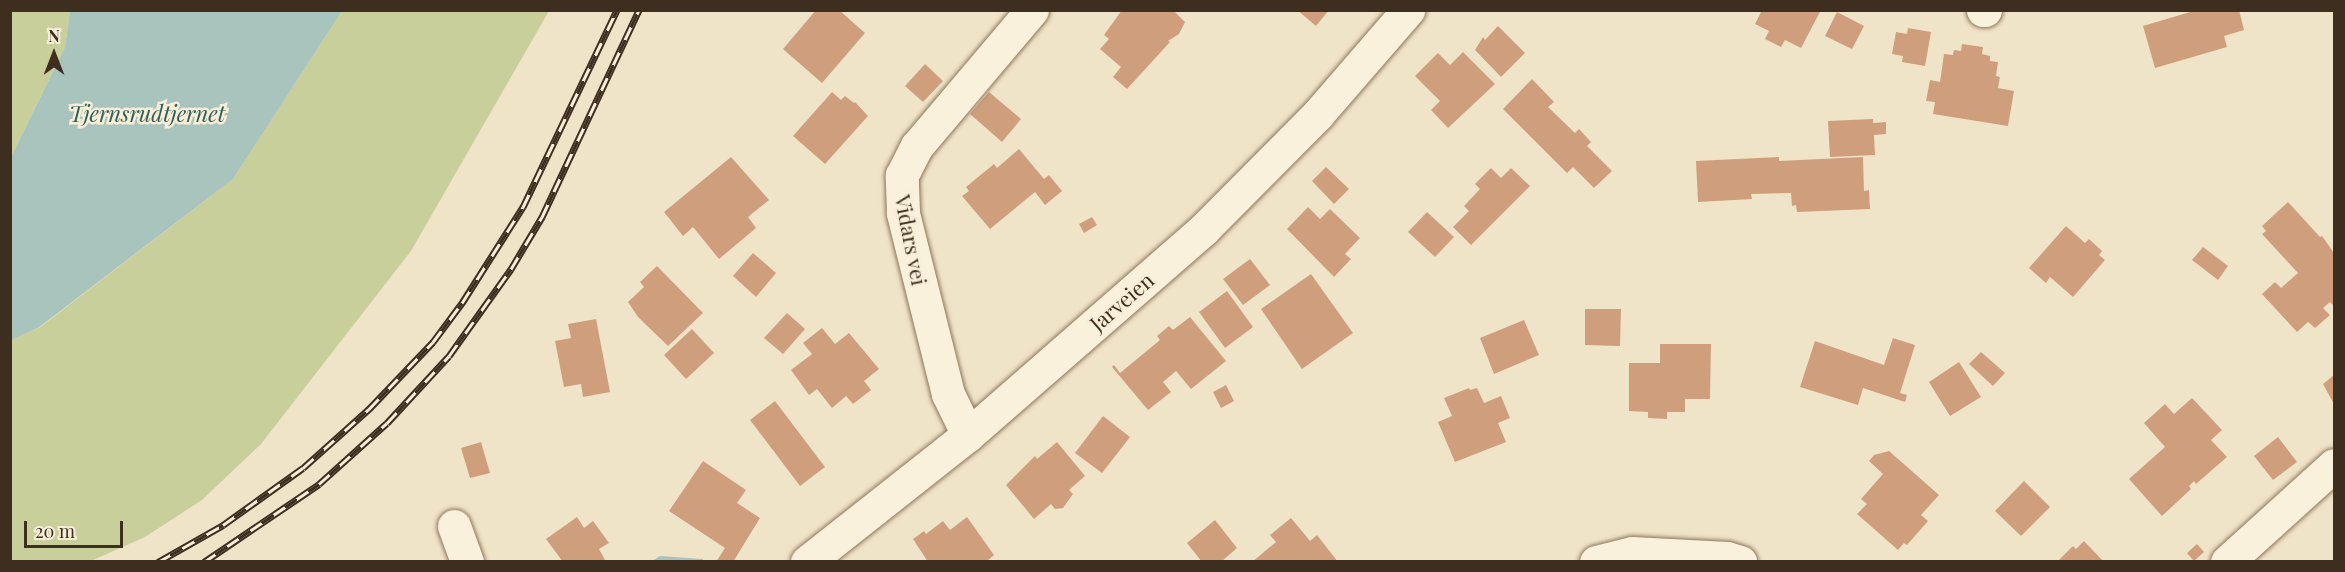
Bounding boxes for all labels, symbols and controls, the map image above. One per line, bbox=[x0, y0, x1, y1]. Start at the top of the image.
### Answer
north arrow bbox=[24, 24, 84, 84]
text: N bbox=[48, 25, 60, 46]
water label: Tjernsrudtjernet bbox=[69, 101, 225, 127]
street label: Vidars vei bbox=[891, 192, 933, 288]
street label: Jarveien bbox=[1084, 266, 1158, 336]
scale bar bbox=[27, 509, 126, 547]
text: 20 m bbox=[35, 519, 75, 543]

